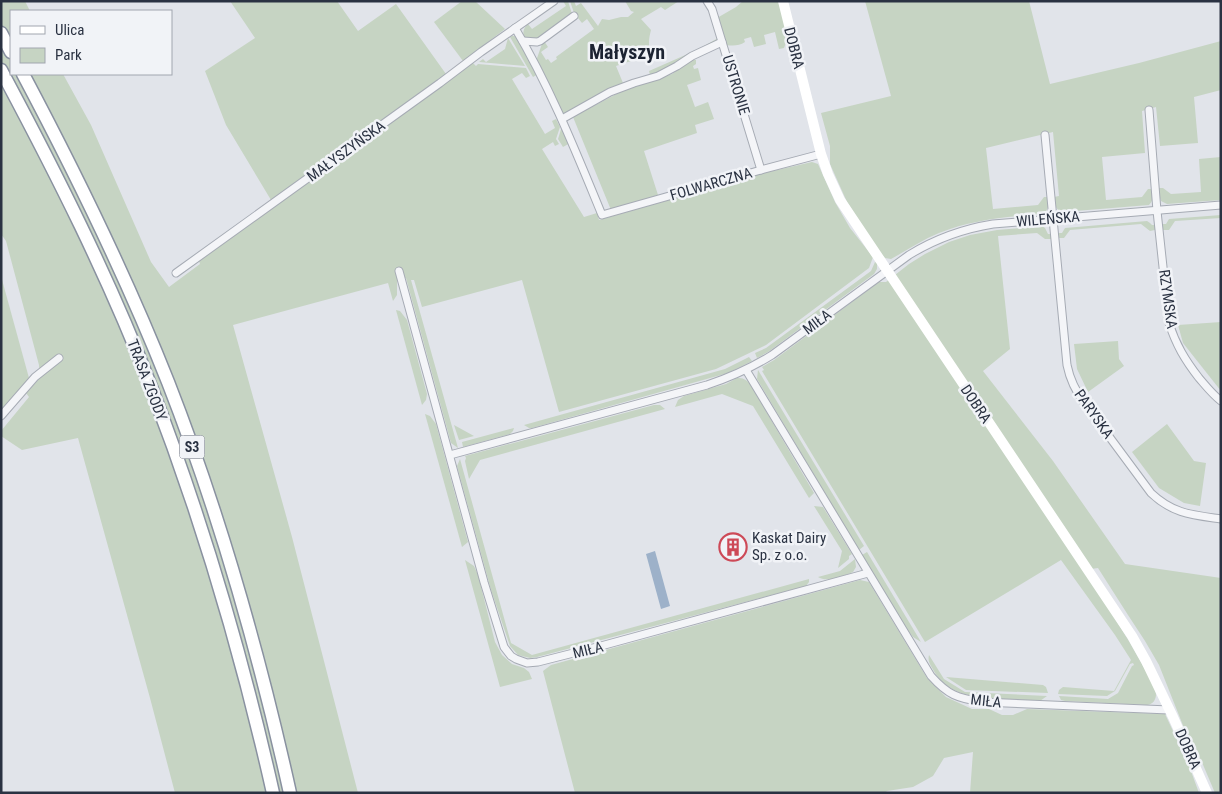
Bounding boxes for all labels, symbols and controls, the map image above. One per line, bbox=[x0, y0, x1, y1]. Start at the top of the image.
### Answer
legend bbox=[10, 10, 172, 75]
text: Ulica bbox=[55, 21, 84, 39]
street label: DOBRA bbox=[780, 25, 808, 71]
district label: Małyszyn bbox=[589, 40, 665, 64]
text: Park bbox=[55, 46, 82, 64]
street label: USTRONIE bbox=[718, 53, 754, 117]
street label: MAŁYSZYŃSKA bbox=[303, 116, 389, 185]
street label: FOLWARCZNA bbox=[668, 164, 754, 204]
street label: WILEŃSKA bbox=[1016, 207, 1081, 231]
street label: RZYMSKA bbox=[1155, 268, 1181, 330]
street label: MIŁA bbox=[799, 305, 835, 338]
street label: TRASA ZGODY bbox=[123, 337, 171, 423]
street label: DOBRA bbox=[957, 381, 996, 427]
street label: PARYSKA bbox=[1071, 386, 1118, 442]
road number: S3 bbox=[180, 436, 204, 458]
place label: Kaskat Dairy Sp. z o.o. bbox=[752, 529, 826, 564]
building icon: Kaskat Dairy Sp. z o.o. bbox=[718, 532, 748, 562]
street label: MIŁA bbox=[571, 637, 605, 662]
street label: MIŁA bbox=[970, 690, 1003, 712]
street label: DOBRA bbox=[1171, 726, 1205, 772]

